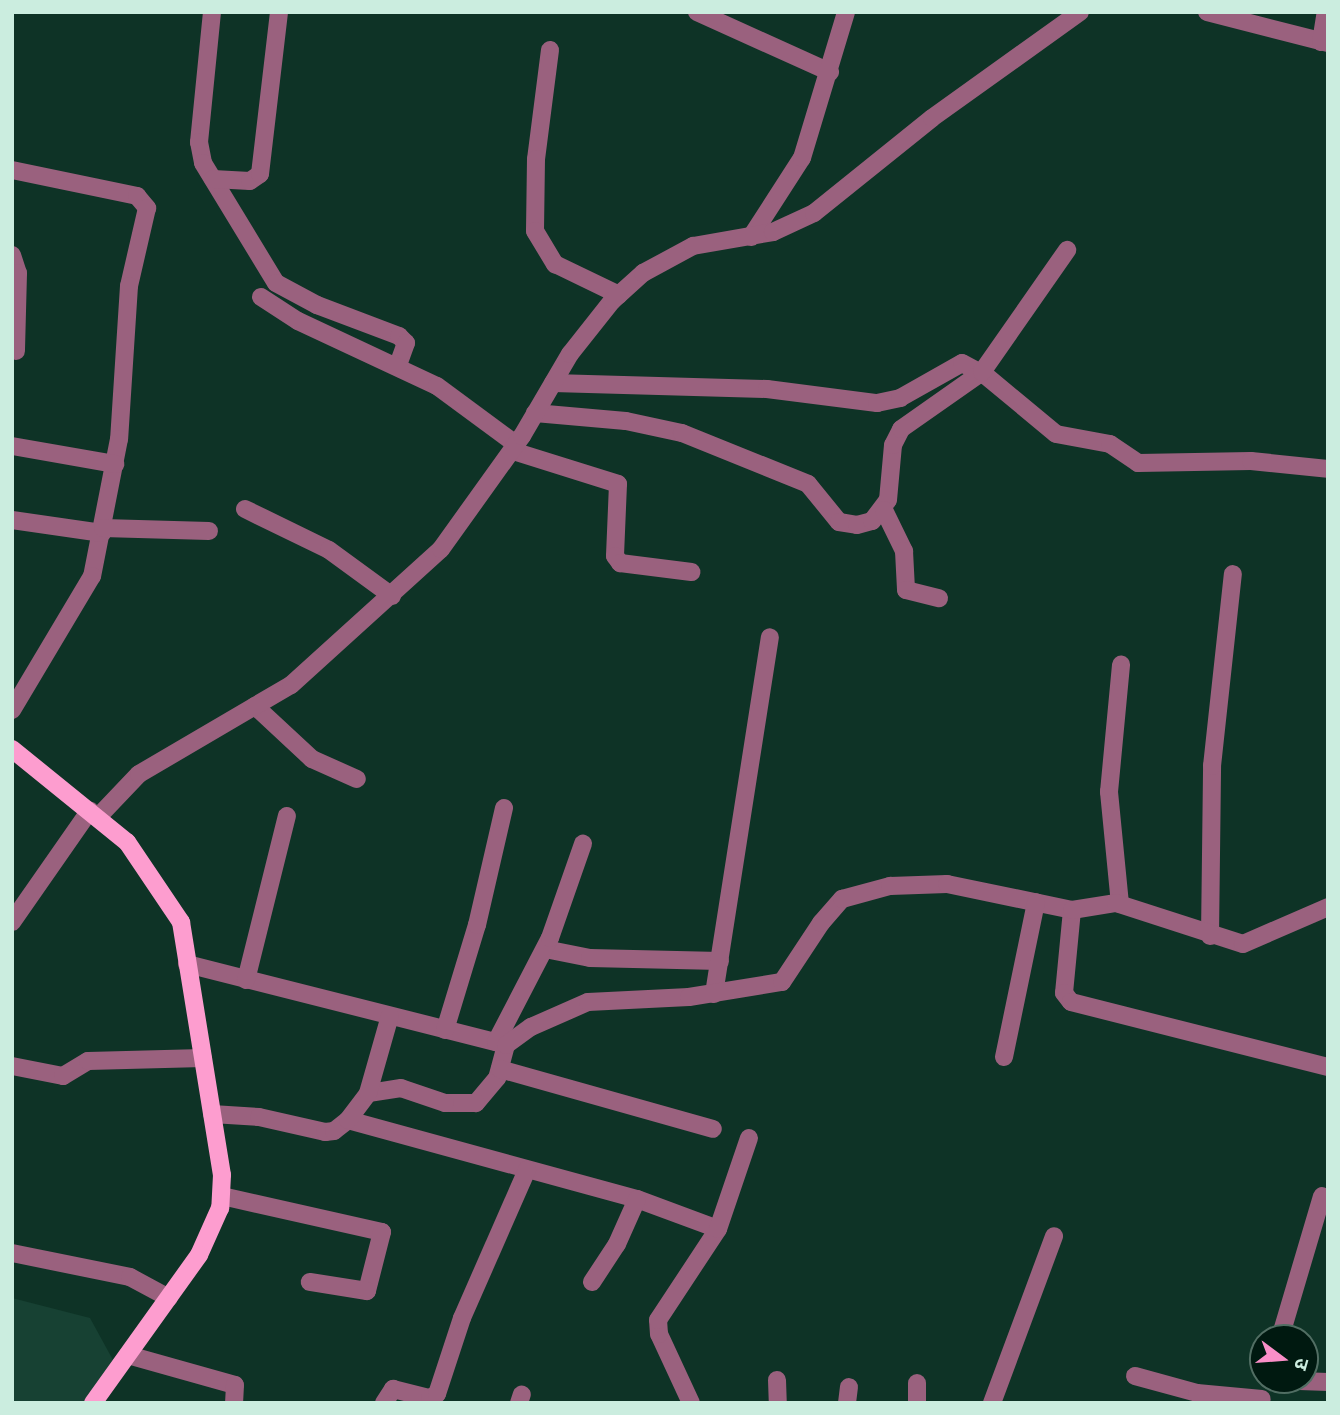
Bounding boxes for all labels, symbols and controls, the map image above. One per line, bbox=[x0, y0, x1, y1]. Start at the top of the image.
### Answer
north arrow bbox=[1249, 1324, 1319, 1394]
text: उ bbox=[1290, 1356, 1314, 1373]

